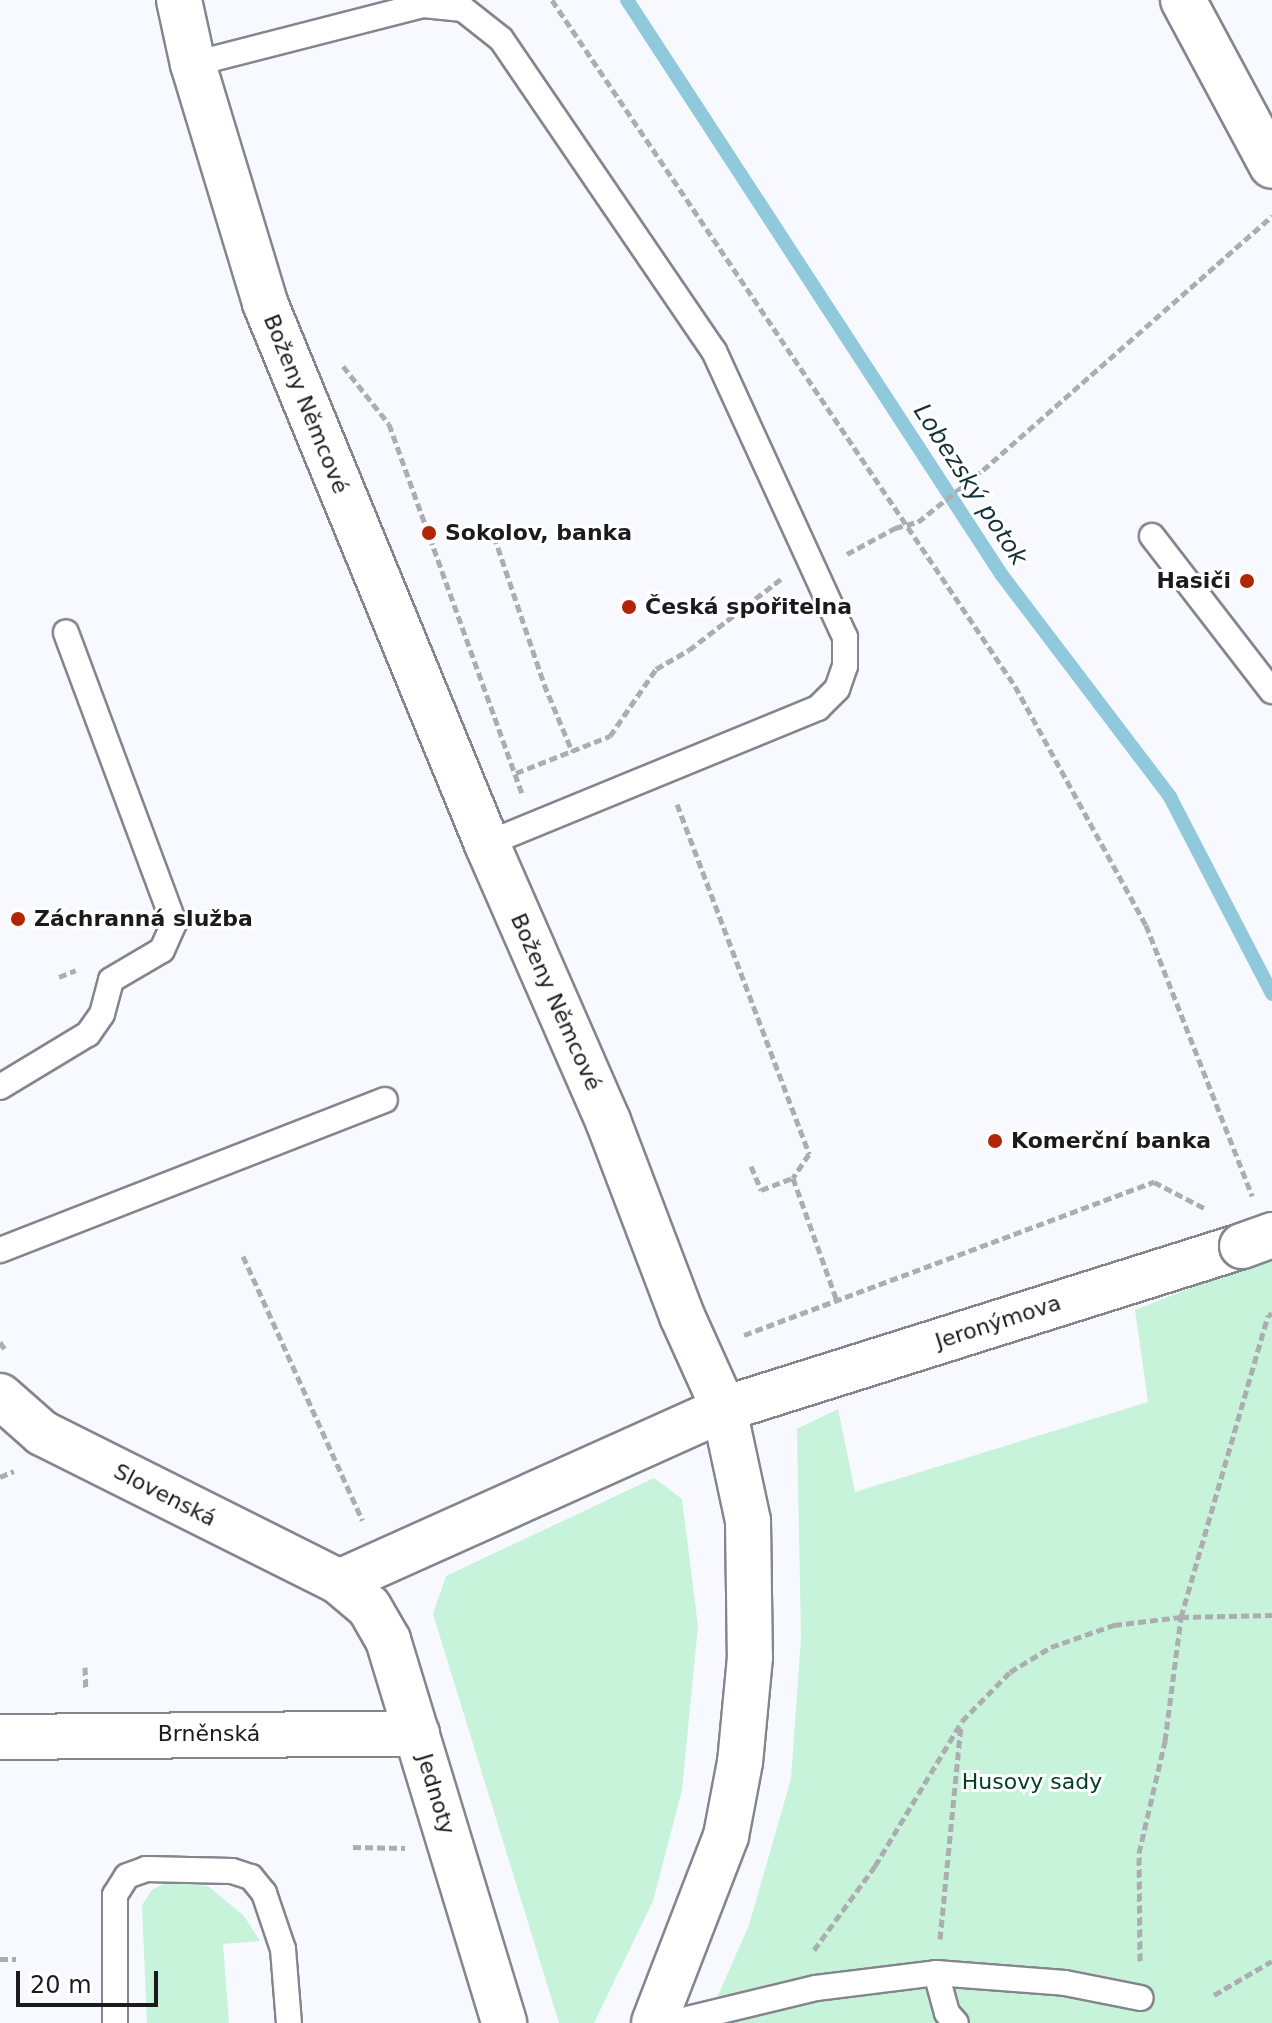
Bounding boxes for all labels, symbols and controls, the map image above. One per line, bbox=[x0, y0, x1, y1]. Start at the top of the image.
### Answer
street label: Boženy Němcové bbox=[258, 310, 354, 498]
water label: Lobezský potok bbox=[907, 399, 1033, 571]
place label: Sokolov, banka bbox=[445, 520, 632, 546]
marker: Sokolov, banka bbox=[420, 524, 438, 542]
place label: Hasiči bbox=[1157, 568, 1231, 594]
marker: Hasiči bbox=[1238, 572, 1256, 590]
place label: Česká spořitelna bbox=[645, 594, 852, 620]
marker: Česká spořitelna bbox=[620, 598, 638, 616]
place label: Záchranná služba bbox=[34, 906, 253, 932]
street label: Boženy Němcové bbox=[505, 909, 607, 1095]
marker: Záchranná služba bbox=[9, 910, 27, 928]
place label: Komerční banka bbox=[1011, 1128, 1211, 1154]
marker: Komerční banka bbox=[986, 1132, 1004, 1150]
street label: Jeronýmova bbox=[932, 1289, 1064, 1355]
street label: Slovenská bbox=[109, 1458, 221, 1532]
street label: Brněnská bbox=[158, 1721, 260, 1747]
street label: Jednoty bbox=[411, 1750, 461, 1838]
park label: Husovy sady bbox=[962, 1769, 1102, 1795]
scale bar bbox=[20, 1955, 162, 2005]
text: 20 m bbox=[30, 1971, 92, 1999]

